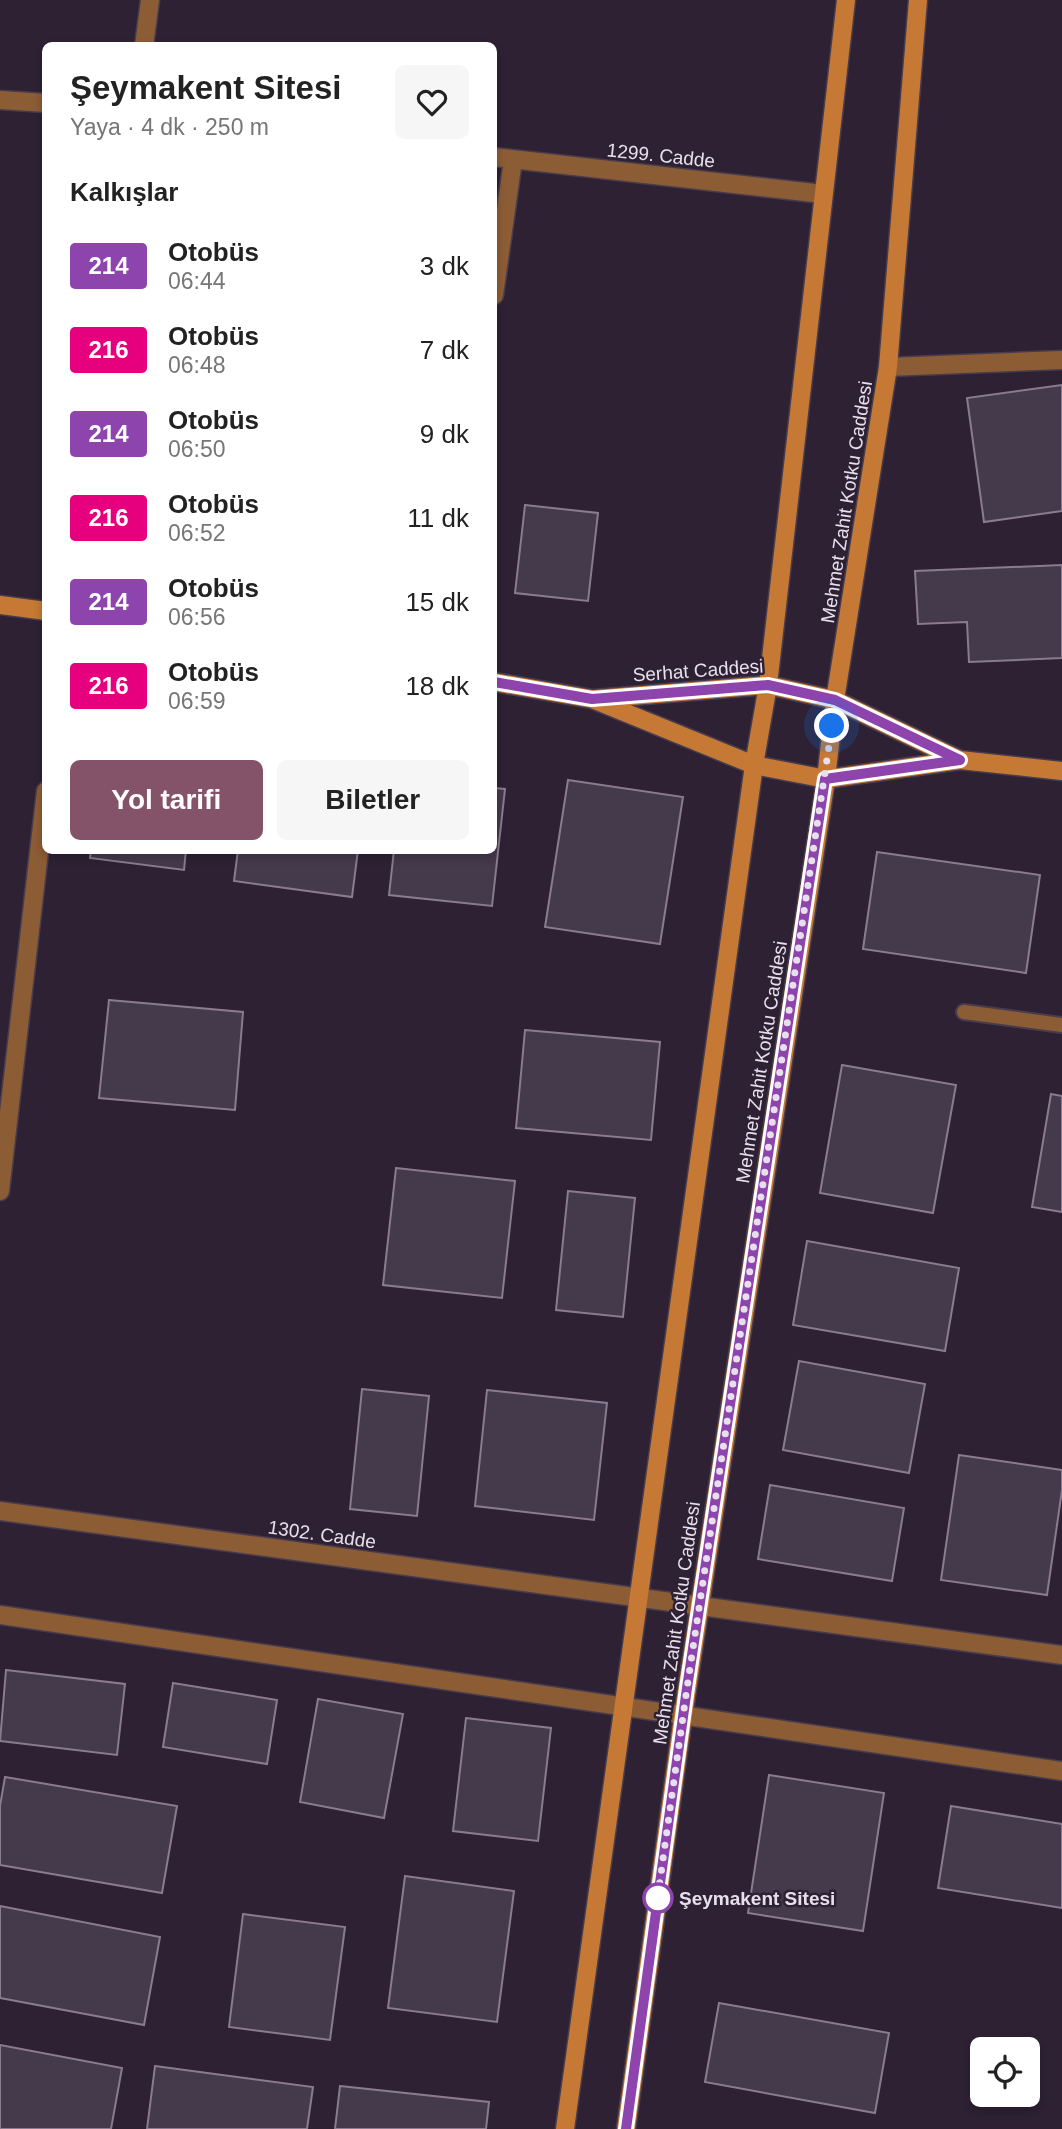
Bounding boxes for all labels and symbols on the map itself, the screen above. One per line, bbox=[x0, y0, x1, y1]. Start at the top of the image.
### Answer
street label: 1299. Cadde bbox=[606, 139, 716, 172]
street label: Mehmet Zahit Kotku Caddesi bbox=[817, 379, 876, 625]
street label: Serhat Caddesi bbox=[632, 655, 764, 686]
your location bbox=[814, 708, 849, 743]
street label: Mehmet Zahit Kotku Caddesi bbox=[732, 939, 791, 1185]
street label: Mehmet Zahit Kotku Caddesi bbox=[649, 1500, 704, 1746]
street label: 1302. Cadde bbox=[267, 1517, 377, 1552]
marker: Şeymakent Sitesi bbox=[643, 1883, 673, 1913]
place label: Şeymakent Sitesi bbox=[679, 1888, 835, 1909]

